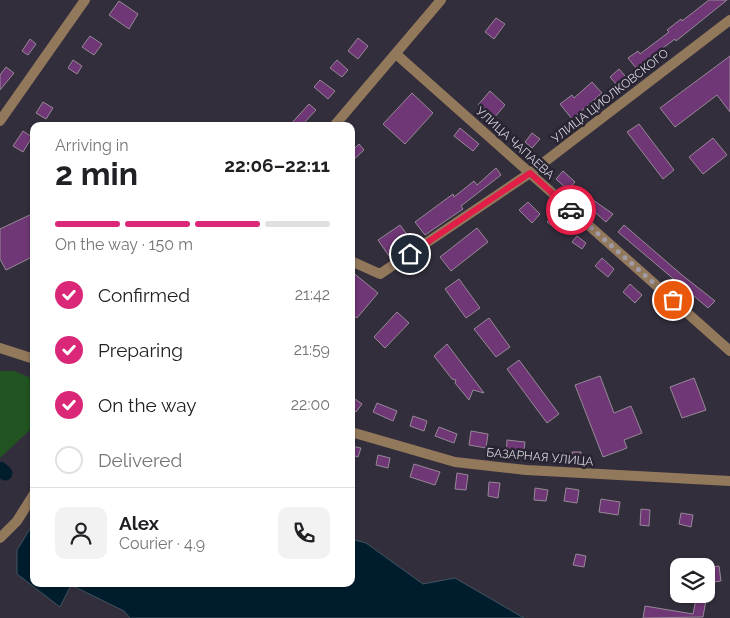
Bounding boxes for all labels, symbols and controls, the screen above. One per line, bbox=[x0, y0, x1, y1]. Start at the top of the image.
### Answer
street label: УЛИЦА ЦИОЛКОВСКОГО bbox=[549, 46, 671, 146]
street label: УЛИЦА ЧАПАЕВА bbox=[473, 104, 557, 182]
text: Arriving in bbox=[55, 136, 129, 155]
text: 22:06–22:11 bbox=[224, 154, 330, 176]
text: 2 min bbox=[55, 155, 138, 192]
courier bbox=[546, 185, 596, 235]
icon: car bbox=[557, 196, 585, 224]
pin bbox=[389, 233, 431, 275]
text: On the way · 150 m bbox=[55, 235, 193, 254]
icon: home bbox=[396, 240, 424, 268]
pin bbox=[652, 279, 694, 321]
icon: check bbox=[55, 281, 83, 309]
text: Confirmed bbox=[98, 284, 190, 306]
text: 21:42 bbox=[295, 285, 330, 304]
icon: bag bbox=[659, 286, 687, 314]
icon: check bbox=[55, 336, 83, 364]
text: Preparing bbox=[98, 339, 183, 361]
text: 21:59 bbox=[294, 340, 330, 359]
icon: check bbox=[55, 391, 83, 419]
text: On the way bbox=[98, 394, 197, 416]
text: 22:00 bbox=[291, 395, 330, 414]
street label: БАЗАРНАЯ УЛИЦА bbox=[486, 445, 594, 469]
text: Delivered bbox=[98, 449, 182, 471]
button: person bbox=[55, 507, 107, 559]
button: phone bbox=[278, 507, 330, 559]
text: Alex bbox=[119, 512, 159, 534]
text: Courier · 4.9 bbox=[119, 534, 205, 553]
map controls bbox=[670, 558, 715, 603]
button: layers bbox=[670, 558, 715, 603]

